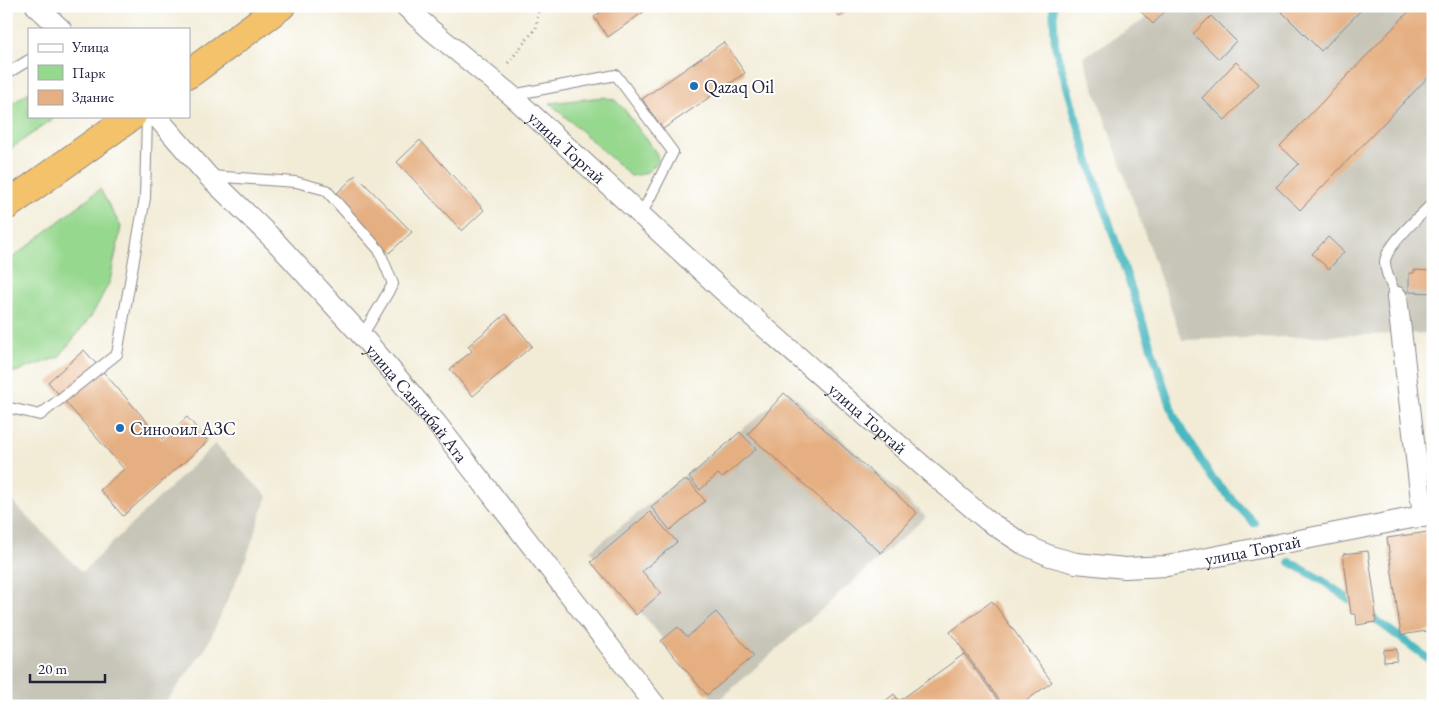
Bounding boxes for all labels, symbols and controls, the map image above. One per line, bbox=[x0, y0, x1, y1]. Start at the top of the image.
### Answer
legend bbox=[28, 28, 190, 118]
text: Улица bbox=[71, 37, 109, 56]
text: Парк bbox=[72, 63, 105, 82]
place label: Qazaq Oil bbox=[704, 75, 774, 98]
marker: Qazaq Oil bbox=[688, 80, 700, 92]
text: Здание bbox=[72, 87, 114, 106]
street label: улица Торгай bbox=[524, 106, 611, 189]
street label: улица Санкибай Ата bbox=[361, 338, 474, 467]
street label: улица Торгай bbox=[824, 377, 913, 459]
place label: Синооил АЗС bbox=[130, 417, 236, 440]
marker: Синооил АЗС bbox=[114, 422, 126, 434]
street label: улица Торгай bbox=[1203, 528, 1303, 570]
scale bar bbox=[30, 652, 105, 684]
text: 20 m bbox=[38, 659, 67, 678]

